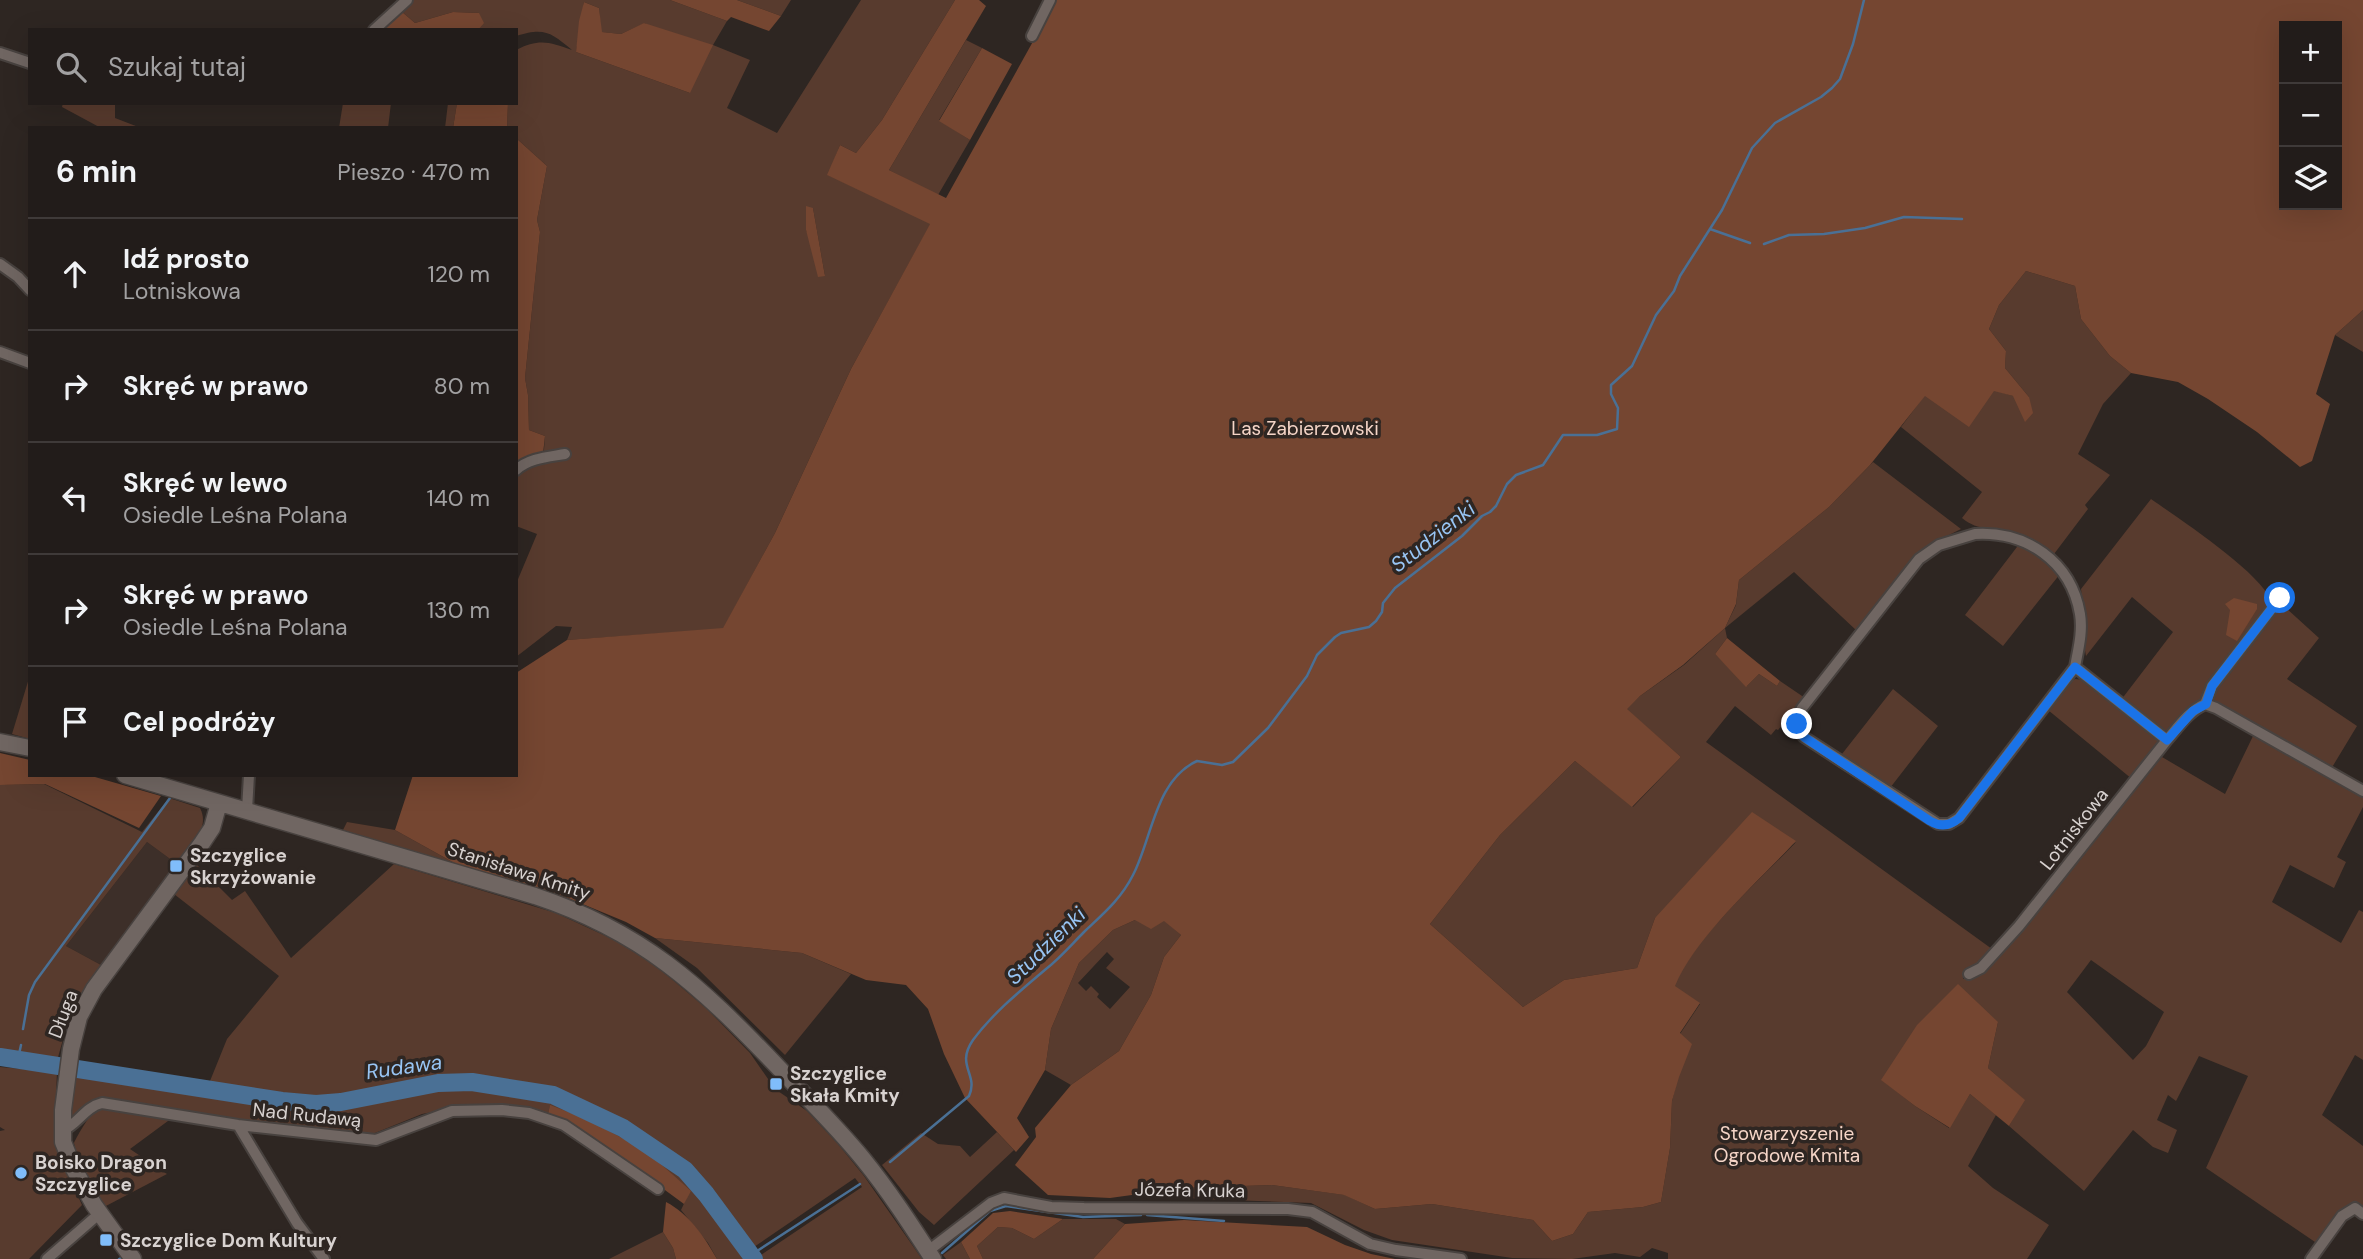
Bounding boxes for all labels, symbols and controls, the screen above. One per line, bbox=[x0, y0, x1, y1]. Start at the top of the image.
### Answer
map controls bbox=[2279, 21, 2342, 210]
button: + bbox=[2279, 21, 2342, 84]
search box bbox=[28, 28, 518, 105]
icon: search bbox=[52, 48, 90, 86]
text: Szukaj tutaj bbox=[108, 50, 246, 84]
button: − bbox=[2279, 84, 2342, 147]
button: layers bbox=[2279, 147, 2342, 210]
text: 6 min bbox=[56, 152, 137, 191]
text: Pieszo · 470 m bbox=[337, 157, 490, 187]
text: Idź prosto bbox=[123, 242, 250, 276]
icon: ahead bbox=[56, 255, 94, 293]
text: 120 m bbox=[427, 259, 490, 289]
text: Lotniskowa bbox=[123, 276, 241, 306]
icon: right bbox=[56, 367, 94, 405]
text: Skręć w prawo bbox=[123, 369, 309, 403]
text: 80 m bbox=[434, 371, 490, 401]
park label: Las Zabierzowski bbox=[1231, 416, 1379, 441]
text: Skręć w lewo bbox=[123, 466, 288, 500]
icon: left bbox=[56, 479, 94, 517]
text: 140 m bbox=[427, 483, 490, 513]
water label: Studzienki bbox=[1385, 495, 1482, 579]
text: Osiedle Leśna Polana bbox=[123, 500, 347, 530]
text: Skręć w prawo bbox=[123, 578, 309, 612]
route start bbox=[2264, 582, 2295, 613]
icon: right bbox=[56, 591, 94, 629]
text: 130 m bbox=[427, 595, 490, 625]
text: Osiedle Leśna Polana bbox=[123, 612, 347, 642]
icon: arrive bbox=[56, 703, 94, 741]
text: Cel podróży bbox=[123, 705, 276, 739]
route end bbox=[1781, 708, 1812, 739]
street label: Lotniskowa bbox=[2034, 783, 2114, 875]
street label: Stanisława Kmity bbox=[444, 836, 594, 906]
place label: Szczyglice Skrzyżowanie bbox=[190, 843, 316, 890]
marker: Szczyglice Skrzyżowanie bbox=[168, 858, 184, 874]
water label: Studzienki bbox=[1000, 901, 1092, 991]
street label: Długa bbox=[42, 986, 84, 1042]
water label: Rudawa bbox=[364, 1048, 444, 1086]
place label: Szczyglice Skała Kmity bbox=[790, 1061, 900, 1108]
marker: Szczyglice Skała Kmity bbox=[768, 1076, 784, 1092]
street label: Nad Rudawą bbox=[251, 1097, 363, 1133]
park label: Stowarzyszenie Ogrodowe Kmita bbox=[1714, 1121, 1860, 1168]
place label: Boisko Dragon Szczyglice bbox=[35, 1150, 167, 1197]
marker: Boisko Dragon Szczyglice bbox=[13, 1165, 29, 1181]
street label: Józefa Kruka bbox=[1134, 1177, 1246, 1203]
place label: Szczyglice Dom Kultury bbox=[120, 1228, 338, 1253]
marker: Szczyglice Dom Kultury bbox=[98, 1232, 114, 1248]

